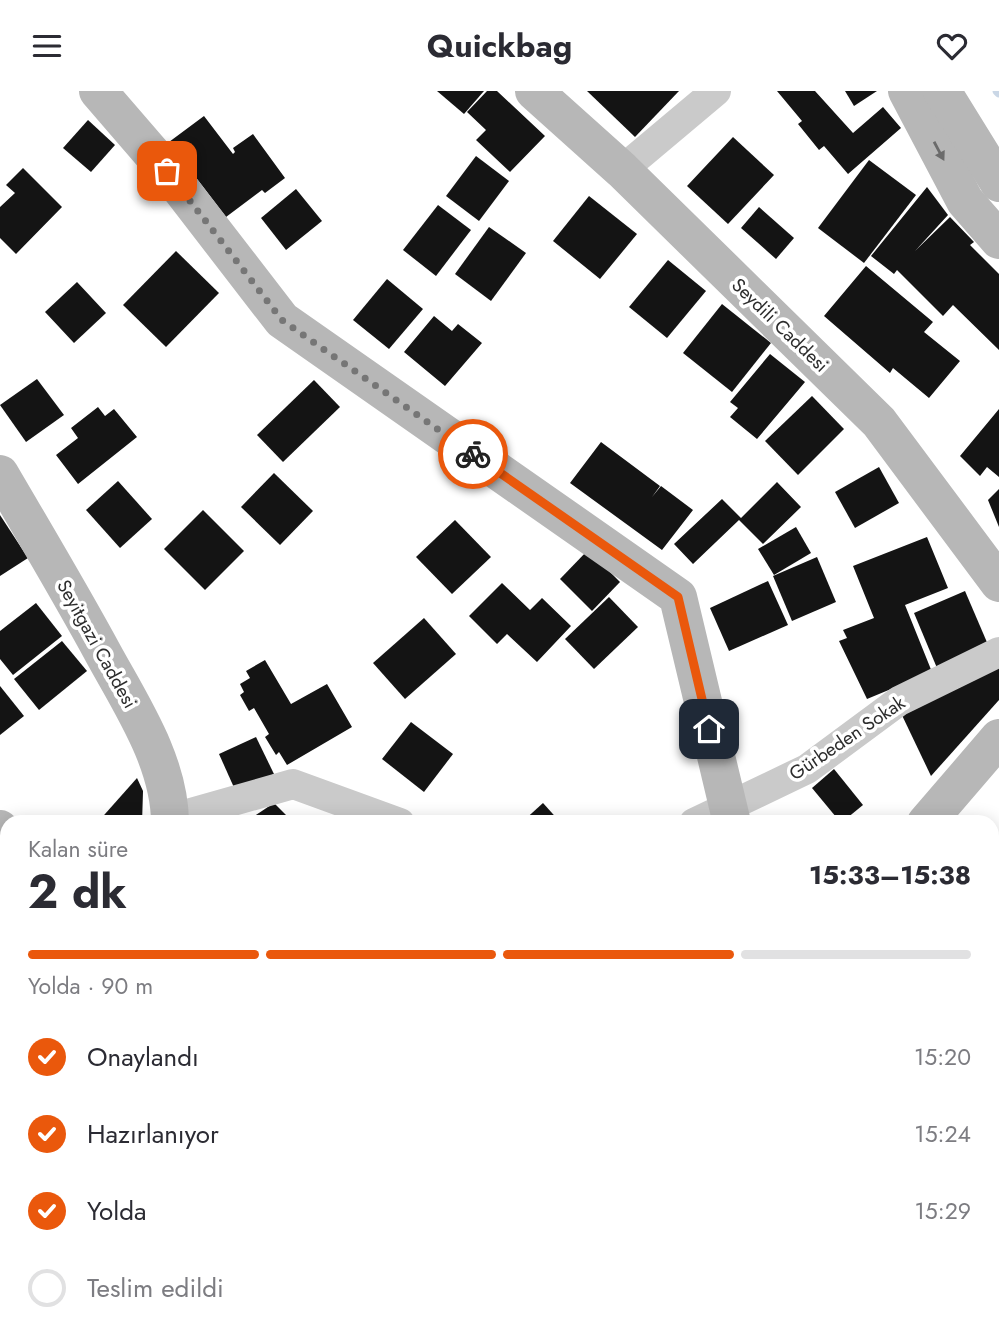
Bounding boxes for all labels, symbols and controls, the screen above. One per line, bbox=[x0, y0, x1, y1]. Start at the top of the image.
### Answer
text: Quickbag bbox=[427, 23, 572, 69]
icon: menu bbox=[28, 27, 66, 65]
icon: heart bbox=[933, 27, 971, 65]
pin bbox=[137, 141, 197, 201]
one-way arrow bbox=[933, 141, 945, 161]
icon: bag bbox=[148, 152, 186, 190]
street label: Seydili Caddesi bbox=[726, 272, 834, 378]
courier bbox=[438, 419, 508, 489]
icon: bike bbox=[454, 435, 492, 473]
street label: Seyitgazi Caddesi bbox=[50, 575, 144, 713]
street label: Gürbeden Sokak bbox=[784, 689, 911, 787]
pin bbox=[679, 699, 739, 759]
icon: home bbox=[690, 710, 728, 748]
text: Kalan süre bbox=[28, 832, 128, 866]
text: 15:33–15:38 bbox=[809, 856, 971, 894]
text: 2 dk bbox=[28, 859, 127, 925]
text: Yolda · 90 m bbox=[28, 969, 153, 1003]
icon: check bbox=[28, 1038, 66, 1076]
text: Onaylandı bbox=[87, 1038, 199, 1076]
text: 15:20 bbox=[914, 1040, 971, 1074]
icon: check bbox=[28, 1115, 66, 1153]
text: Hazırlanıyor bbox=[87, 1115, 219, 1153]
text: 15:24 bbox=[914, 1117, 971, 1151]
icon: check bbox=[28, 1192, 66, 1230]
text: Yolda bbox=[87, 1192, 147, 1230]
text: 15:29 bbox=[914, 1194, 971, 1228]
text: Teslim edildi bbox=[87, 1269, 224, 1307]

